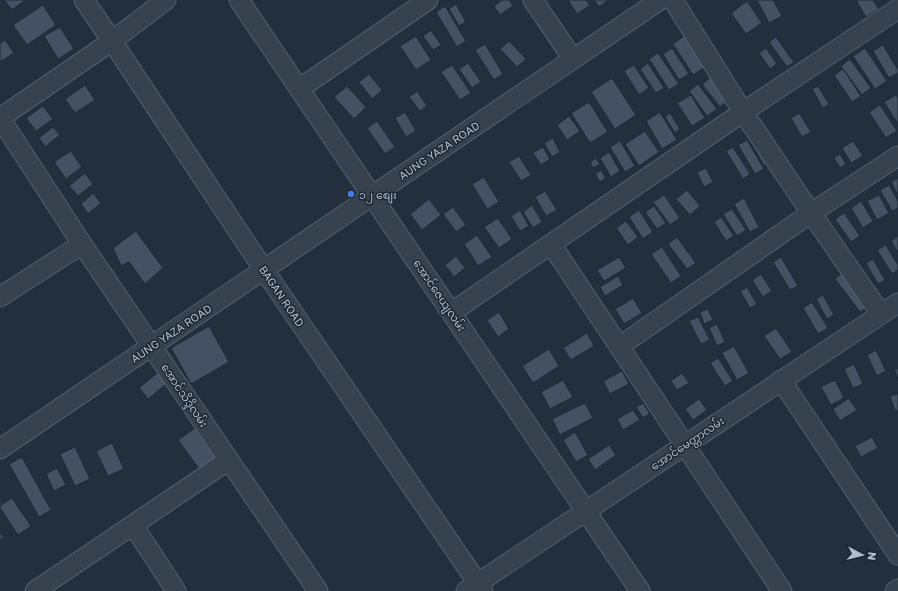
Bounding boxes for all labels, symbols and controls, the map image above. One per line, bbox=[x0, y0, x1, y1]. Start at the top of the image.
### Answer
street label: AUNG YAZA ROAD bbox=[396, 118, 482, 182]
place label: ၁၂ စျေး bbox=[359, 188, 397, 204]
marker: ၁၂ စျေး bbox=[346, 189, 356, 199]
street label: အောင်ဇေယျလမ်း bbox=[409, 257, 469, 335]
street label: BAGAN ROAD bbox=[257, 263, 307, 329]
street label: AUNG YAZA ROAD bbox=[128, 301, 214, 365]
street label: အောင်သိဒ္ဒိလမ်း bbox=[156, 361, 211, 431]
street label: အောင်မေတ္တာလမ်း bbox=[648, 413, 728, 475]
north arrow bbox=[842, 535, 882, 575]
text: N bbox=[865, 551, 879, 561]

